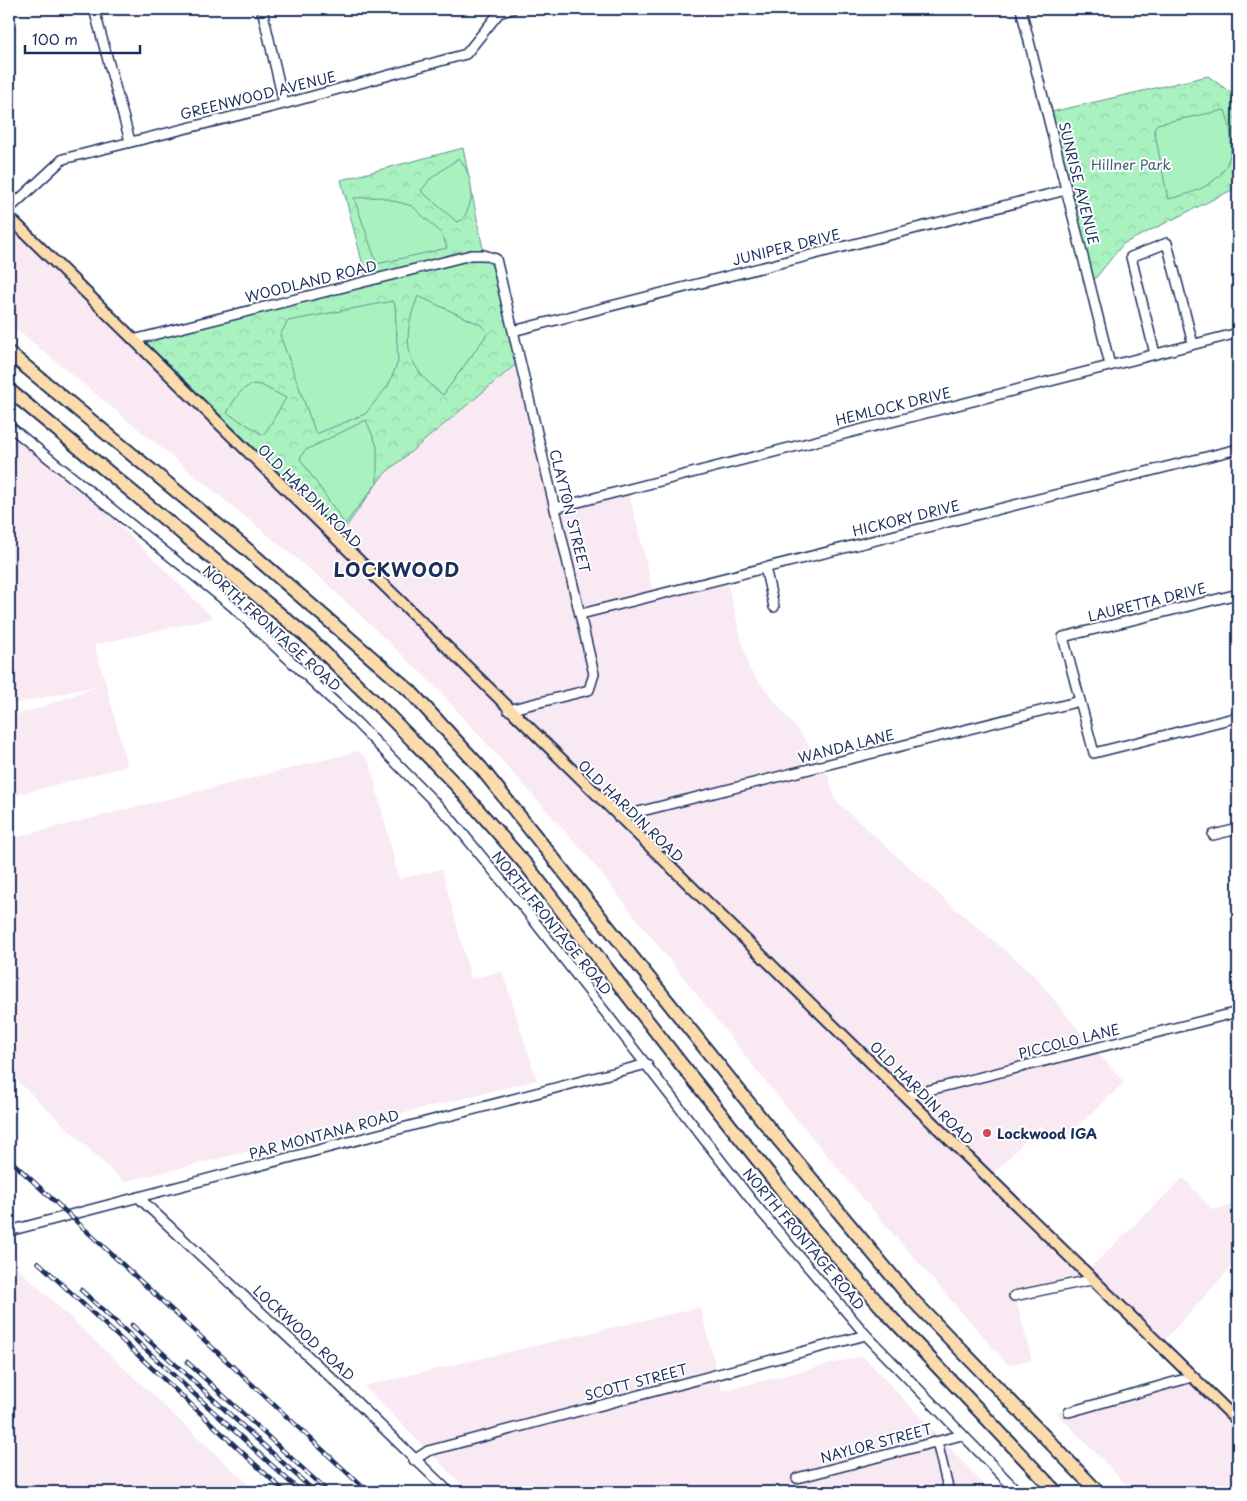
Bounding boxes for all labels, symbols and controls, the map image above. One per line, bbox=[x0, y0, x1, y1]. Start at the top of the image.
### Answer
scale bar bbox=[25, 22, 140, 54]
text: 100 m bbox=[32, 27, 78, 50]
street label: GREENWOOD AVENUE bbox=[178, 65, 338, 125]
street label: SUNRISE AVENUE bbox=[1054, 119, 1104, 247]
park label: Hillner Park bbox=[1091, 154, 1172, 175]
street label: JUNIPER DRIVE bbox=[730, 223, 842, 271]
street label: WOODLAND ROAD bbox=[243, 254, 379, 308]
street label: HEMLOCK DRIVE bbox=[833, 381, 953, 431]
street label: OLD HARDIN ROAD bbox=[253, 439, 367, 553]
street label: CLAYTON STREET bbox=[545, 447, 596, 575]
street label: HICKORY DRIVE bbox=[850, 494, 962, 541]
district label: LOCKWOOD bbox=[334, 555, 460, 583]
street label: NORTH FRONTAGE ROAD bbox=[198, 560, 346, 696]
street label: LAURETTA DRIVE bbox=[1086, 577, 1209, 627]
street label: WANDA LANE bbox=[796, 724, 896, 768]
street label: OLD HARDIN ROAD bbox=[574, 755, 688, 867]
street label: NORTH FRONTAGE ROAD bbox=[487, 847, 617, 1000]
street label: PICCOLO LANE bbox=[1016, 1018, 1122, 1064]
street label: OLD HARDIN ROAD bbox=[865, 1036, 979, 1150]
street label: PAR MONTANA ROAD bbox=[247, 1104, 401, 1164]
place label: Lockwood IGA bbox=[997, 1123, 1097, 1144]
marker: Lockwood IGA bbox=[981, 1127, 993, 1139]
street label: NORTH FRONTAGE ROAD bbox=[738, 1163, 870, 1315]
street label: LOCKWOOD ROAD bbox=[249, 1280, 359, 1386]
street label: SCOTT STREET bbox=[582, 1358, 690, 1406]
street label: NAYLOR STREET bbox=[818, 1418, 935, 1468]

